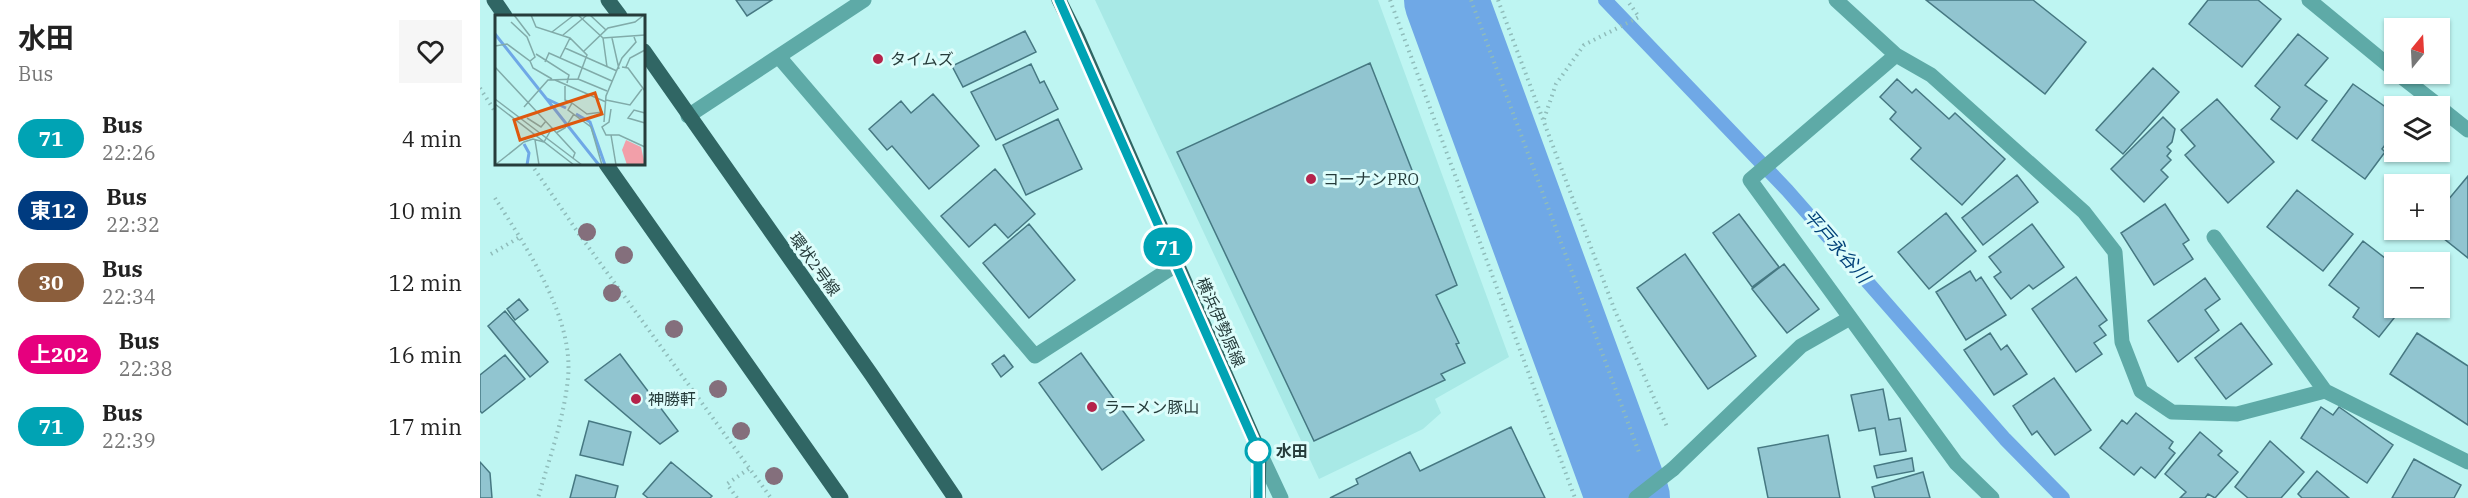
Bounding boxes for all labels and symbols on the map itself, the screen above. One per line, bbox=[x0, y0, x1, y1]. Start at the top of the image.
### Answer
inset map bbox=[495, 15, 645, 165]
north arrow bbox=[2384, 18, 2450, 84]
place label: タイムズ bbox=[890, 49, 954, 69]
marker: タイムズ bbox=[871, 52, 885, 66]
place label: コーナンPRO bbox=[1323, 169, 1419, 189]
marker: コーナンPRO bbox=[1304, 172, 1318, 186]
water label: 平戸永谷川 bbox=[1799, 204, 1877, 289]
street label: 環状2号線 bbox=[785, 228, 845, 300]
line badge: 71 bbox=[1141, 228, 1195, 266]
street label: 横浜伊勢原線 bbox=[1192, 274, 1250, 370]
place label: 神勝軒 bbox=[648, 389, 696, 409]
marker: 神勝軒 bbox=[629, 392, 643, 406]
place label: ラーメン豚山 bbox=[1104, 397, 1199, 417]
marker: ラーメン豚山 bbox=[1085, 400, 1099, 414]
marker: 水田 bbox=[1245, 438, 1271, 464]
place label: 水田 bbox=[1276, 441, 1308, 461]

